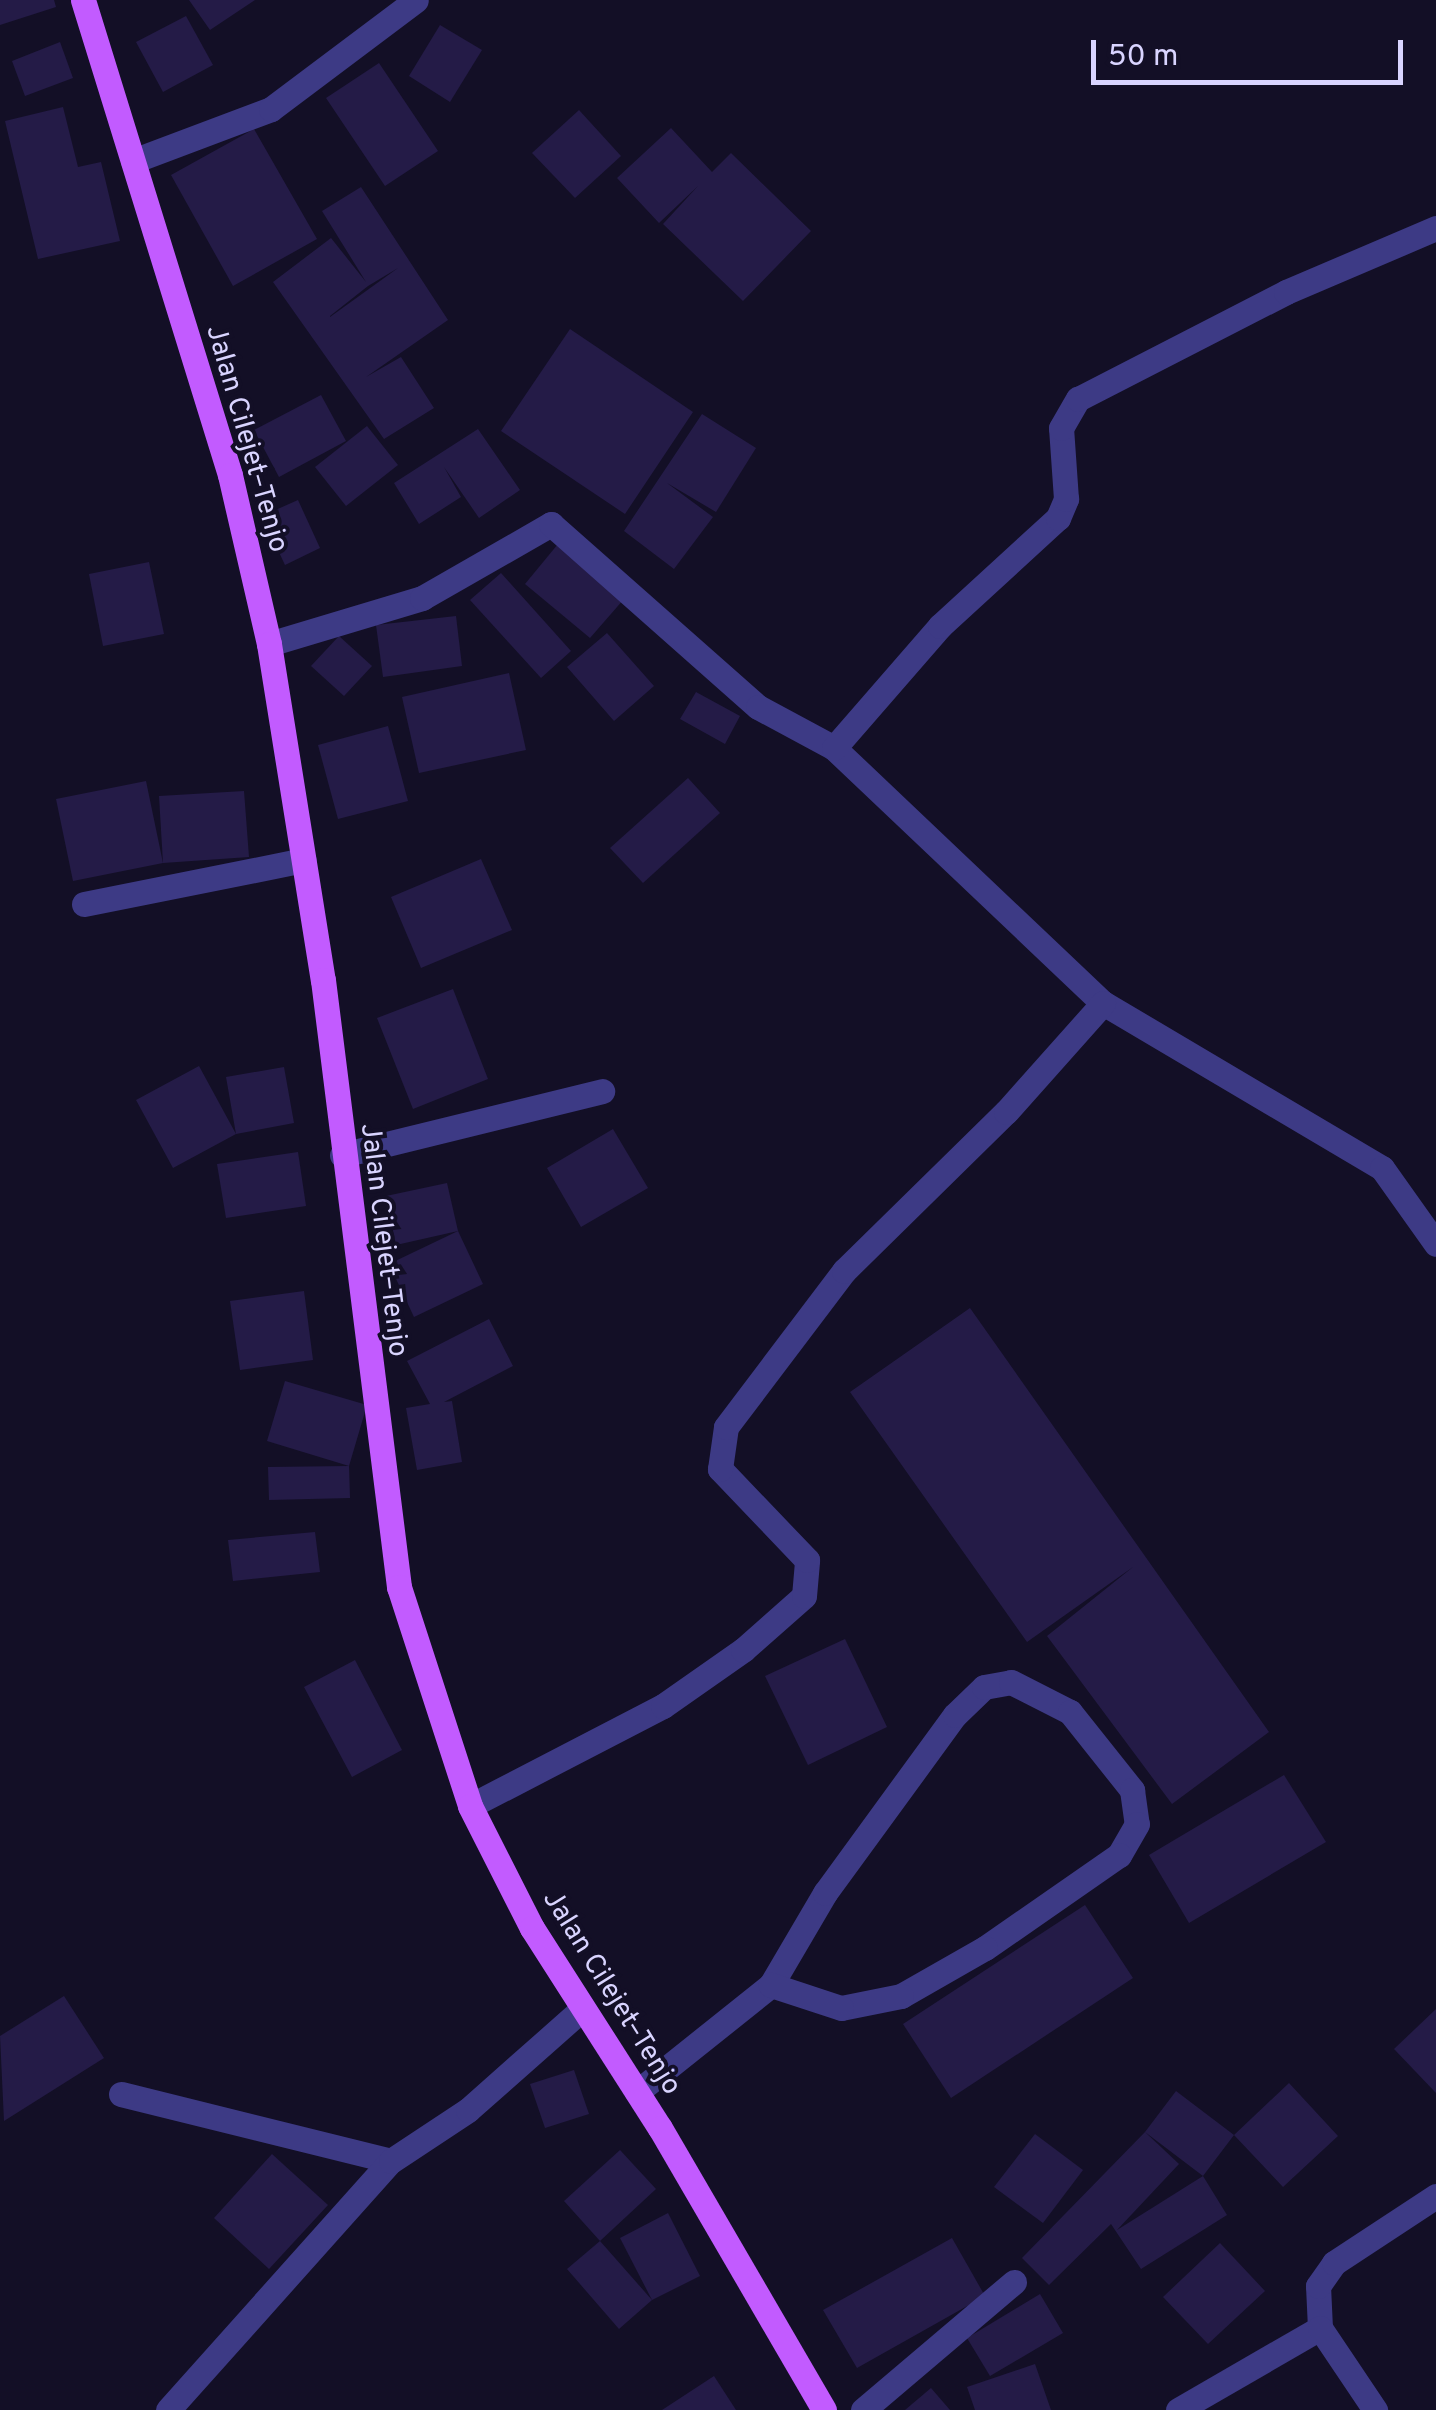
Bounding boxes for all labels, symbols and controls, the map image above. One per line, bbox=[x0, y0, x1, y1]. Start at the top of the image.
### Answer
scale bar bbox=[1096, 20, 1408, 82]
text: 50 m bbox=[1108, 39, 1178, 76]
street label: Jalan Cilejet–Tenjo bbox=[197, 321, 295, 557]
street label: Jalan Cilejet–Tenjo bbox=[352, 1121, 414, 1359]
street label: Jalan Cilejet–Tenjo bbox=[534, 1884, 688, 2102]

